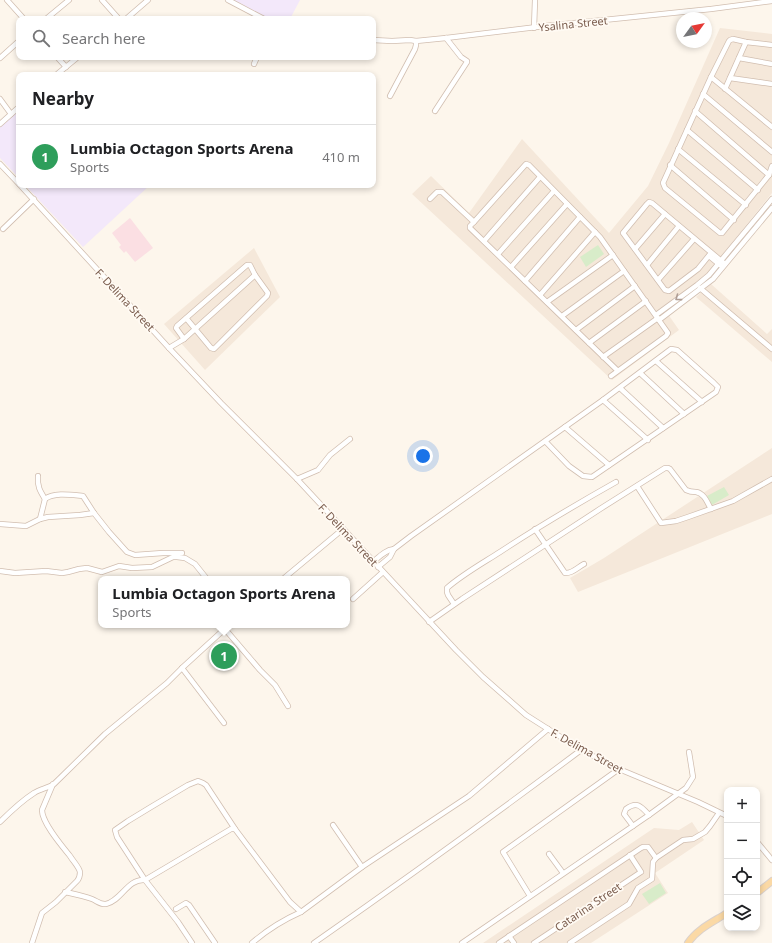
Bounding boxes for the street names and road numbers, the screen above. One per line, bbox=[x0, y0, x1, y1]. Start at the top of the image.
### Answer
street label: Ysalina Street bbox=[538, 12, 608, 35]
street label: F. Delima Street bbox=[92, 265, 158, 334]
street label: F. Delima Street bbox=[315, 500, 381, 569]
street label: F. Delima Street bbox=[548, 724, 626, 777]
street label: Catarina Street bbox=[552, 879, 624, 934]

